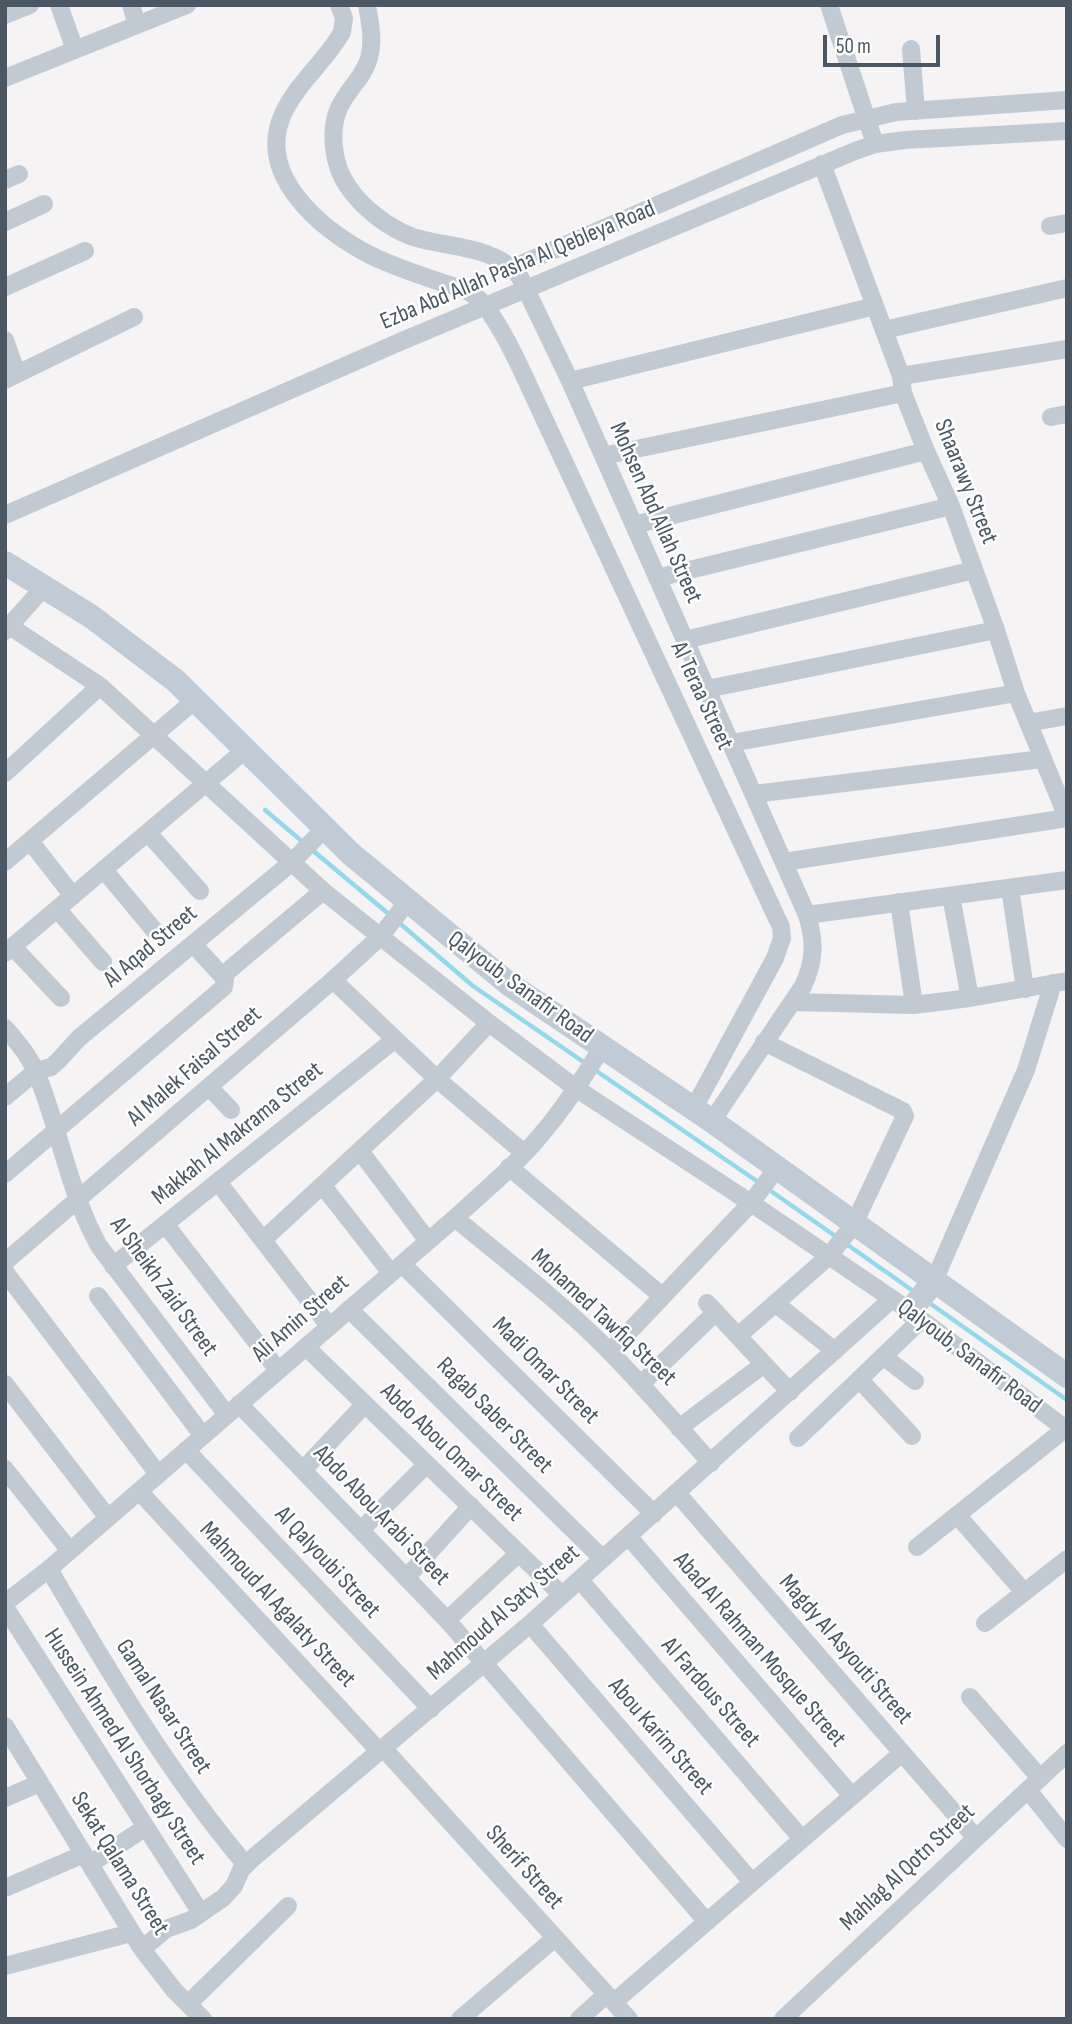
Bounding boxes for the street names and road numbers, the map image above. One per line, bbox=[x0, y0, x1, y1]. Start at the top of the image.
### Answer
street label: Ezba Abd Allah Pasha Al Qebleya Road bbox=[376, 195, 660, 337]
street label: Shaarawy Street bbox=[927, 415, 1003, 549]
street label: Mohsen Abd Allah Street bbox=[602, 418, 708, 608]
street label: Al Teraa Street bbox=[663, 637, 739, 755]
street label: Al Aqad Street bbox=[98, 900, 204, 994]
street label: Qalyoub, Sanafir Road bbox=[442, 926, 598, 1050]
street label: Al Malek Faisal Street bbox=[122, 1001, 268, 1133]
street label: Makkah Al Makrama Street bbox=[147, 1056, 329, 1212]
street label: Al Sheikh Zaid Street bbox=[103, 1212, 223, 1362]
street label: Mohamed Tawfiq Street bbox=[524, 1243, 682, 1393]
street label: Ali Amin Street bbox=[247, 1269, 355, 1369]
street label: Qalyoub, Sanafir Road bbox=[891, 1293, 1047, 1421]
street label: Madi Omar Street bbox=[485, 1311, 605, 1431]
street label: Ragab Saber Street bbox=[430, 1352, 558, 1480]
street label: Abdo Abou Omar Street bbox=[374, 1378, 528, 1528]
street label: Abdo Abou Arabi Street bbox=[307, 1440, 455, 1592]
street label: Al Qalyoubi Street bbox=[268, 1501, 386, 1625]
street label: Mahmoud Al Agalaty Street bbox=[193, 1516, 361, 1694]
street label: Mahmoud Al Saty Street bbox=[422, 1539, 586, 1687]
street label: Abad Al Rahman Mosque Street bbox=[667, 1547, 851, 1753]
street label: Magdy Al Asyouti Street bbox=[772, 1569, 918, 1731]
street label: Hussein Ahmed Al Shorbagy Street bbox=[37, 1624, 211, 1870]
street label: Al Fardous Street bbox=[654, 1632, 766, 1754]
street label: Gamal Nasar Street bbox=[109, 1634, 217, 1780]
street label: Abou Karim Street bbox=[601, 1673, 719, 1801]
street label: Sekat Qalama Street bbox=[64, 1787, 174, 1941]
street label: Mahlag Al Qotn Street bbox=[835, 1798, 981, 1938]
street label: Sherif Street bbox=[479, 1820, 569, 1916]

